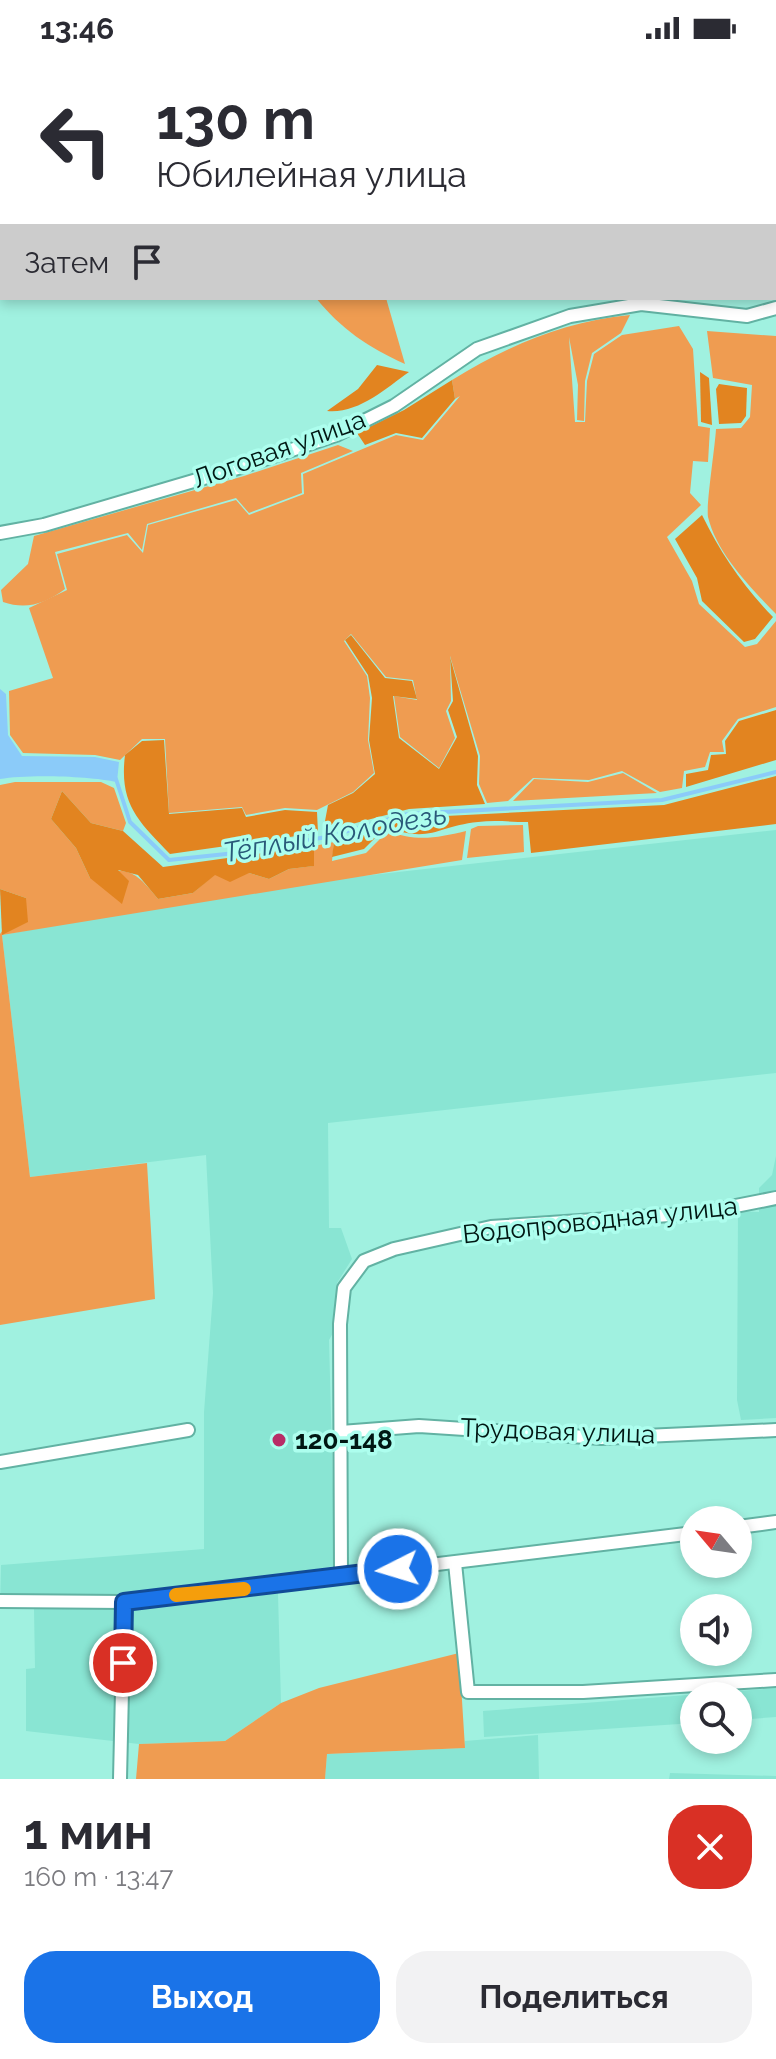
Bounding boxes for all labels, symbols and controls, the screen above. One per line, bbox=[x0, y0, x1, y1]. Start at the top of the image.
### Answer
text: 13:46 bbox=[40, 11, 114, 46]
text: 130 m bbox=[156, 86, 315, 152]
icon: left bbox=[24, 88, 128, 192]
text: Юбилейная улица bbox=[156, 153, 467, 195]
icon: arrive bbox=[125, 240, 169, 284]
text: Затем bbox=[24, 245, 109, 280]
street label: Логовая улица bbox=[189, 404, 369, 494]
water label: Тёплый Колодезь bbox=[221, 798, 450, 869]
street label: Водопроводная улица bbox=[461, 1191, 739, 1249]
street label: Трудовая улица bbox=[460, 1413, 656, 1449]
place label: 120-148 bbox=[295, 1425, 393, 1455]
marker: 120-148 bbox=[270, 1431, 288, 1449]
north arrow bbox=[680, 1506, 752, 1578]
map controls bbox=[680, 1506, 752, 1754]
position arrow bbox=[356, 1527, 440, 1611]
button: sound bbox=[680, 1594, 752, 1666]
pin bbox=[89, 1629, 157, 1697]
icon: arrive bbox=[101, 1641, 145, 1685]
button: search bbox=[680, 1682, 752, 1754]
text: 1 мин bbox=[24, 1804, 153, 1860]
button: close bbox=[668, 1805, 752, 1889]
text: 160 m · 13:47 bbox=[24, 1862, 173, 1892]
button: Выход bbox=[24, 1951, 380, 2043]
button: Поделиться bbox=[396, 1951, 752, 2043]

